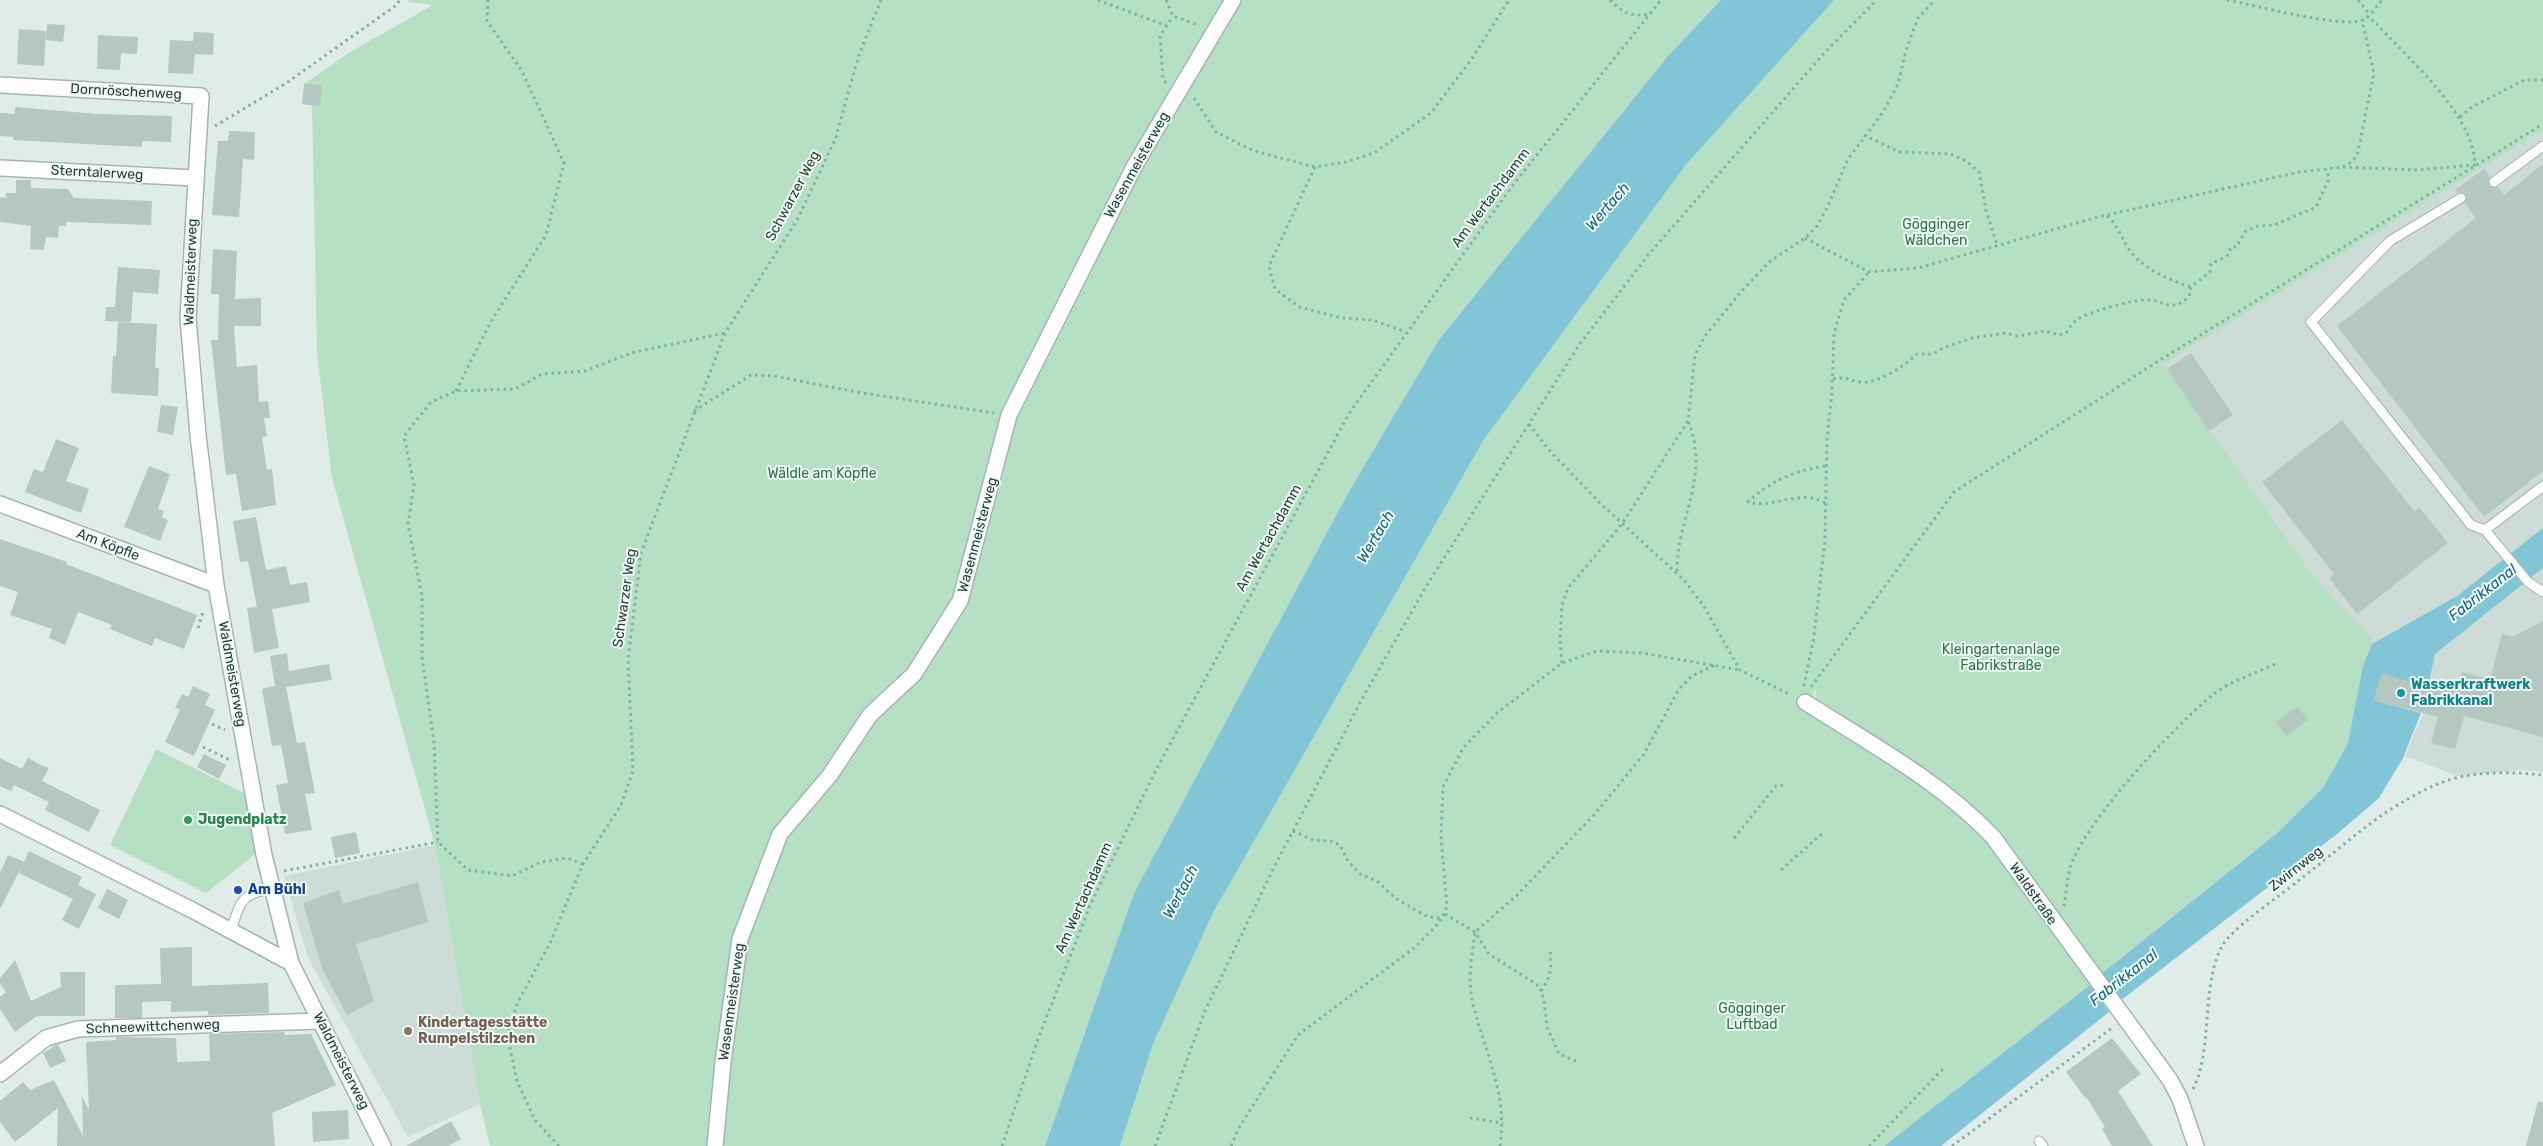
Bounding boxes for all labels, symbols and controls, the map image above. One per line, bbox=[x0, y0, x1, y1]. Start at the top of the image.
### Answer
street label: Dornröschenweg bbox=[70, 81, 182, 103]
street label: Wasenmeisterweg bbox=[1101, 109, 1173, 221]
street label: Am Wertachdamm bbox=[1448, 145, 1534, 251]
street label: Schwarzer Weg bbox=[762, 148, 824, 244]
street label: Sterntalerweg bbox=[50, 162, 144, 184]
water label: Wertach bbox=[1582, 179, 1634, 235]
park label: Gögginger Wäldchen bbox=[1902, 217, 1970, 250]
street label: Waldmeisterweg bbox=[181, 218, 201, 326]
park label: Wäldle am Köpfle bbox=[767, 466, 877, 482]
street label: Wasenmeisterweg bbox=[955, 475, 1001, 595]
street label: Am Wertachdamm bbox=[1233, 482, 1305, 594]
water label: Wertach bbox=[1353, 508, 1399, 566]
street label: Am Köpfle bbox=[74, 525, 142, 565]
street label: Schwarzer Weg bbox=[610, 547, 640, 649]
water label: Fabrikkanal bbox=[2445, 561, 2521, 625]
street label: Waldmeisterweg bbox=[214, 620, 250, 728]
park label: Kleingartenanlage Fabrikstraße bbox=[1942, 642, 2060, 674]
place label: Wasserkraftwerk Fabrikkanal bbox=[2411, 677, 2531, 710]
marker: Wasserkraftwerk Fabrikkanal bbox=[2395, 687, 2407, 699]
place label: Jugendplatz bbox=[198, 812, 287, 828]
marker: Jugendplatz bbox=[182, 814, 194, 826]
street label: Am Wertachdamm bbox=[1052, 840, 1116, 956]
street label: Zwirnweg bbox=[2266, 843, 2326, 895]
street label: Waldstraße bbox=[2005, 860, 2061, 928]
water label: Wertach bbox=[1160, 862, 1202, 922]
place label: Am Bühl bbox=[248, 882, 306, 898]
marker: Am Bühl bbox=[232, 884, 244, 896]
street label: Wasenmeisterweg bbox=[715, 942, 749, 1062]
water label: Fabrikkanal bbox=[2086, 946, 2162, 1010]
park label: Gögginger Luftbad bbox=[1718, 1001, 1786, 1034]
street label: Waldmeisterweg bbox=[309, 1010, 373, 1112]
place label: Kindertagesstätte Rumpelstilzchen bbox=[418, 1015, 547, 1048]
street label: Schneewittchenweg bbox=[86, 1016, 220, 1038]
marker: Kindertagesstätte Rumpelstilzchen bbox=[402, 1025, 414, 1037]

